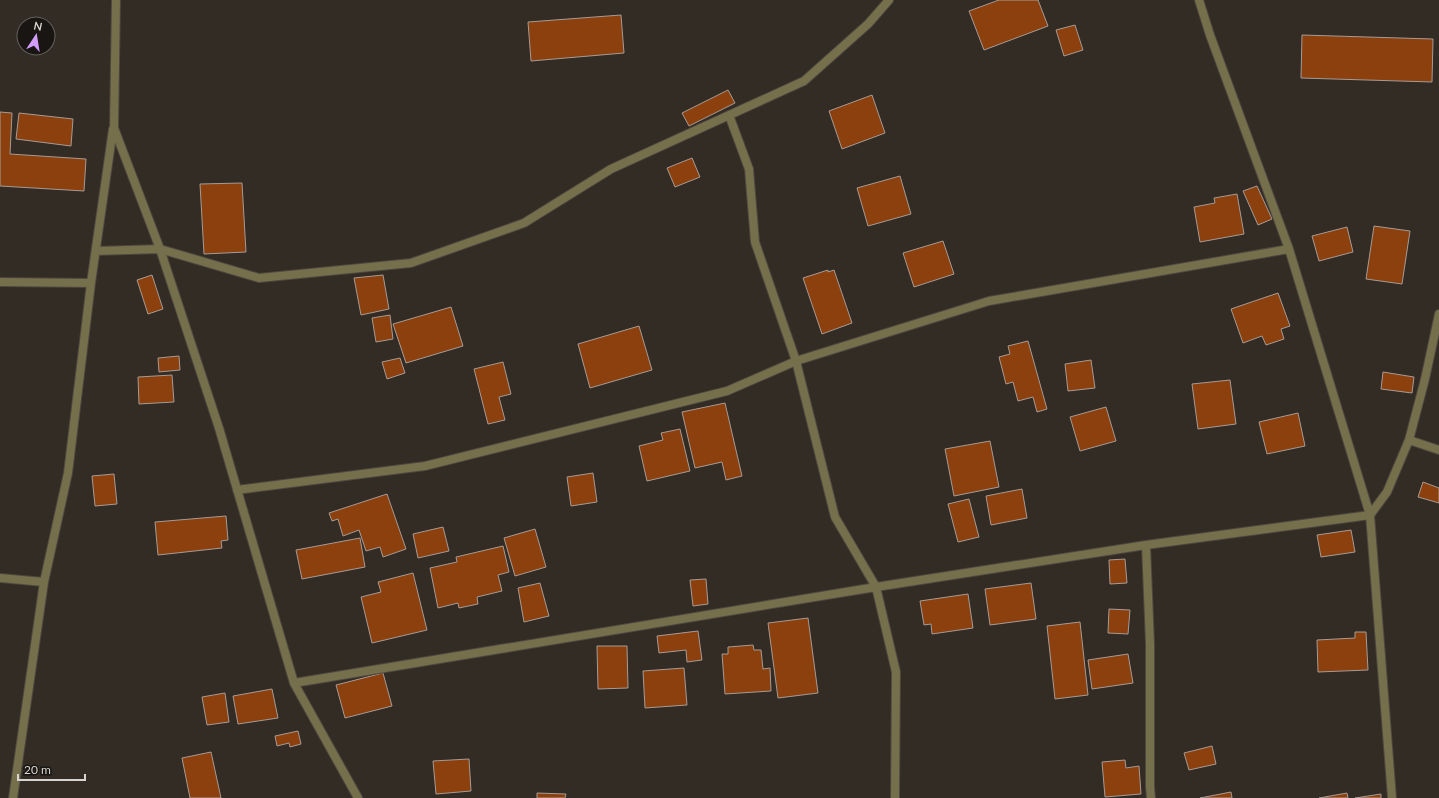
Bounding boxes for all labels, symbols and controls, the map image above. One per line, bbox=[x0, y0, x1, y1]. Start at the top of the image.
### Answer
north arrow bbox=[16, 16, 56, 56]
text: N bbox=[33, 18, 44, 33]
scale bar bbox=[18, 756, 85, 782]
text: 20 m bbox=[24, 762, 51, 777]

